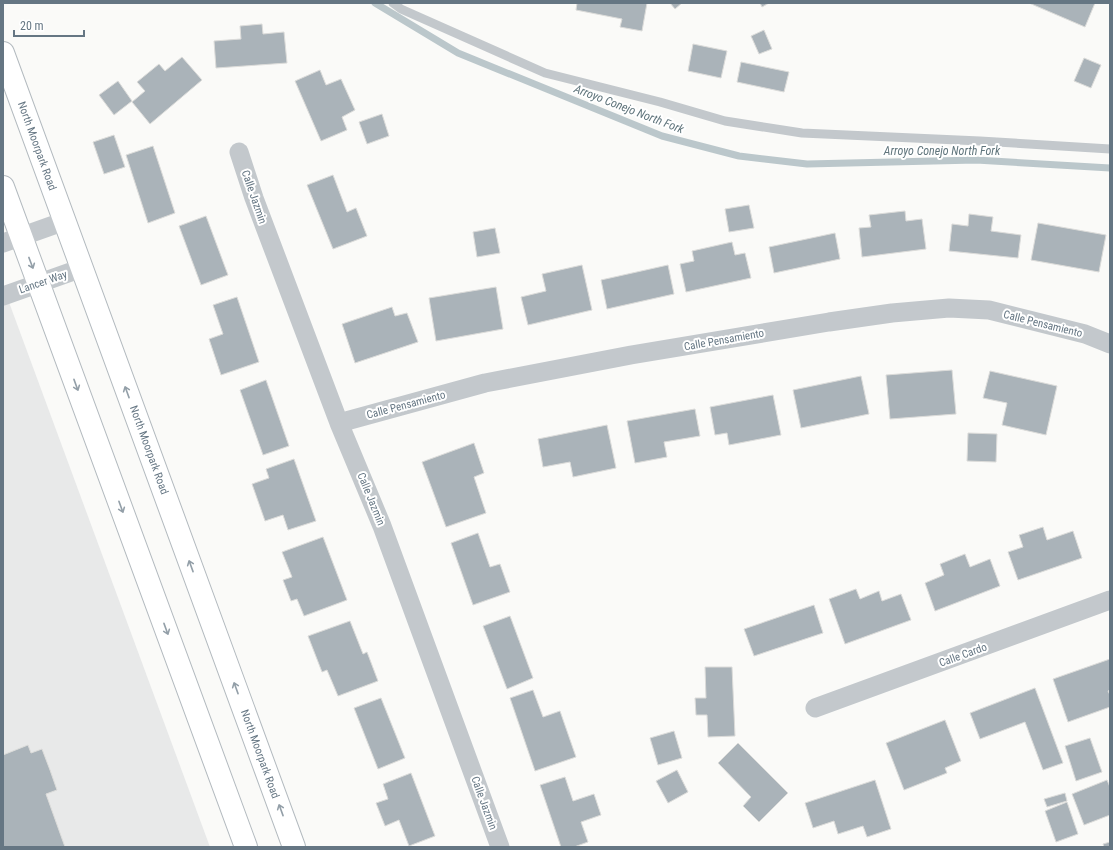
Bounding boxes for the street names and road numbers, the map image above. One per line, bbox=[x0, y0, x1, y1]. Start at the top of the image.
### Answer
street label: North Moorpark Road bbox=[15, 100, 59, 192]
street label: Calle Jazmin bbox=[239, 169, 269, 225]
street label: Lancer Way bbox=[17, 268, 69, 296]
street label: Calle Pensamiento bbox=[1002, 308, 1084, 340]
street label: Calle Pensamiento bbox=[683, 326, 765, 353]
street label: Calle Pensamiento bbox=[365, 388, 447, 422]
street label: North Moorpark Road bbox=[127, 404, 171, 496]
street label: Calle Jazmin bbox=[355, 471, 387, 527]
street label: Calle Cardo bbox=[937, 640, 989, 670]
street label: North Moorpark Road bbox=[238, 708, 282, 800]
street label: Calle Jazmin bbox=[468, 775, 500, 831]

